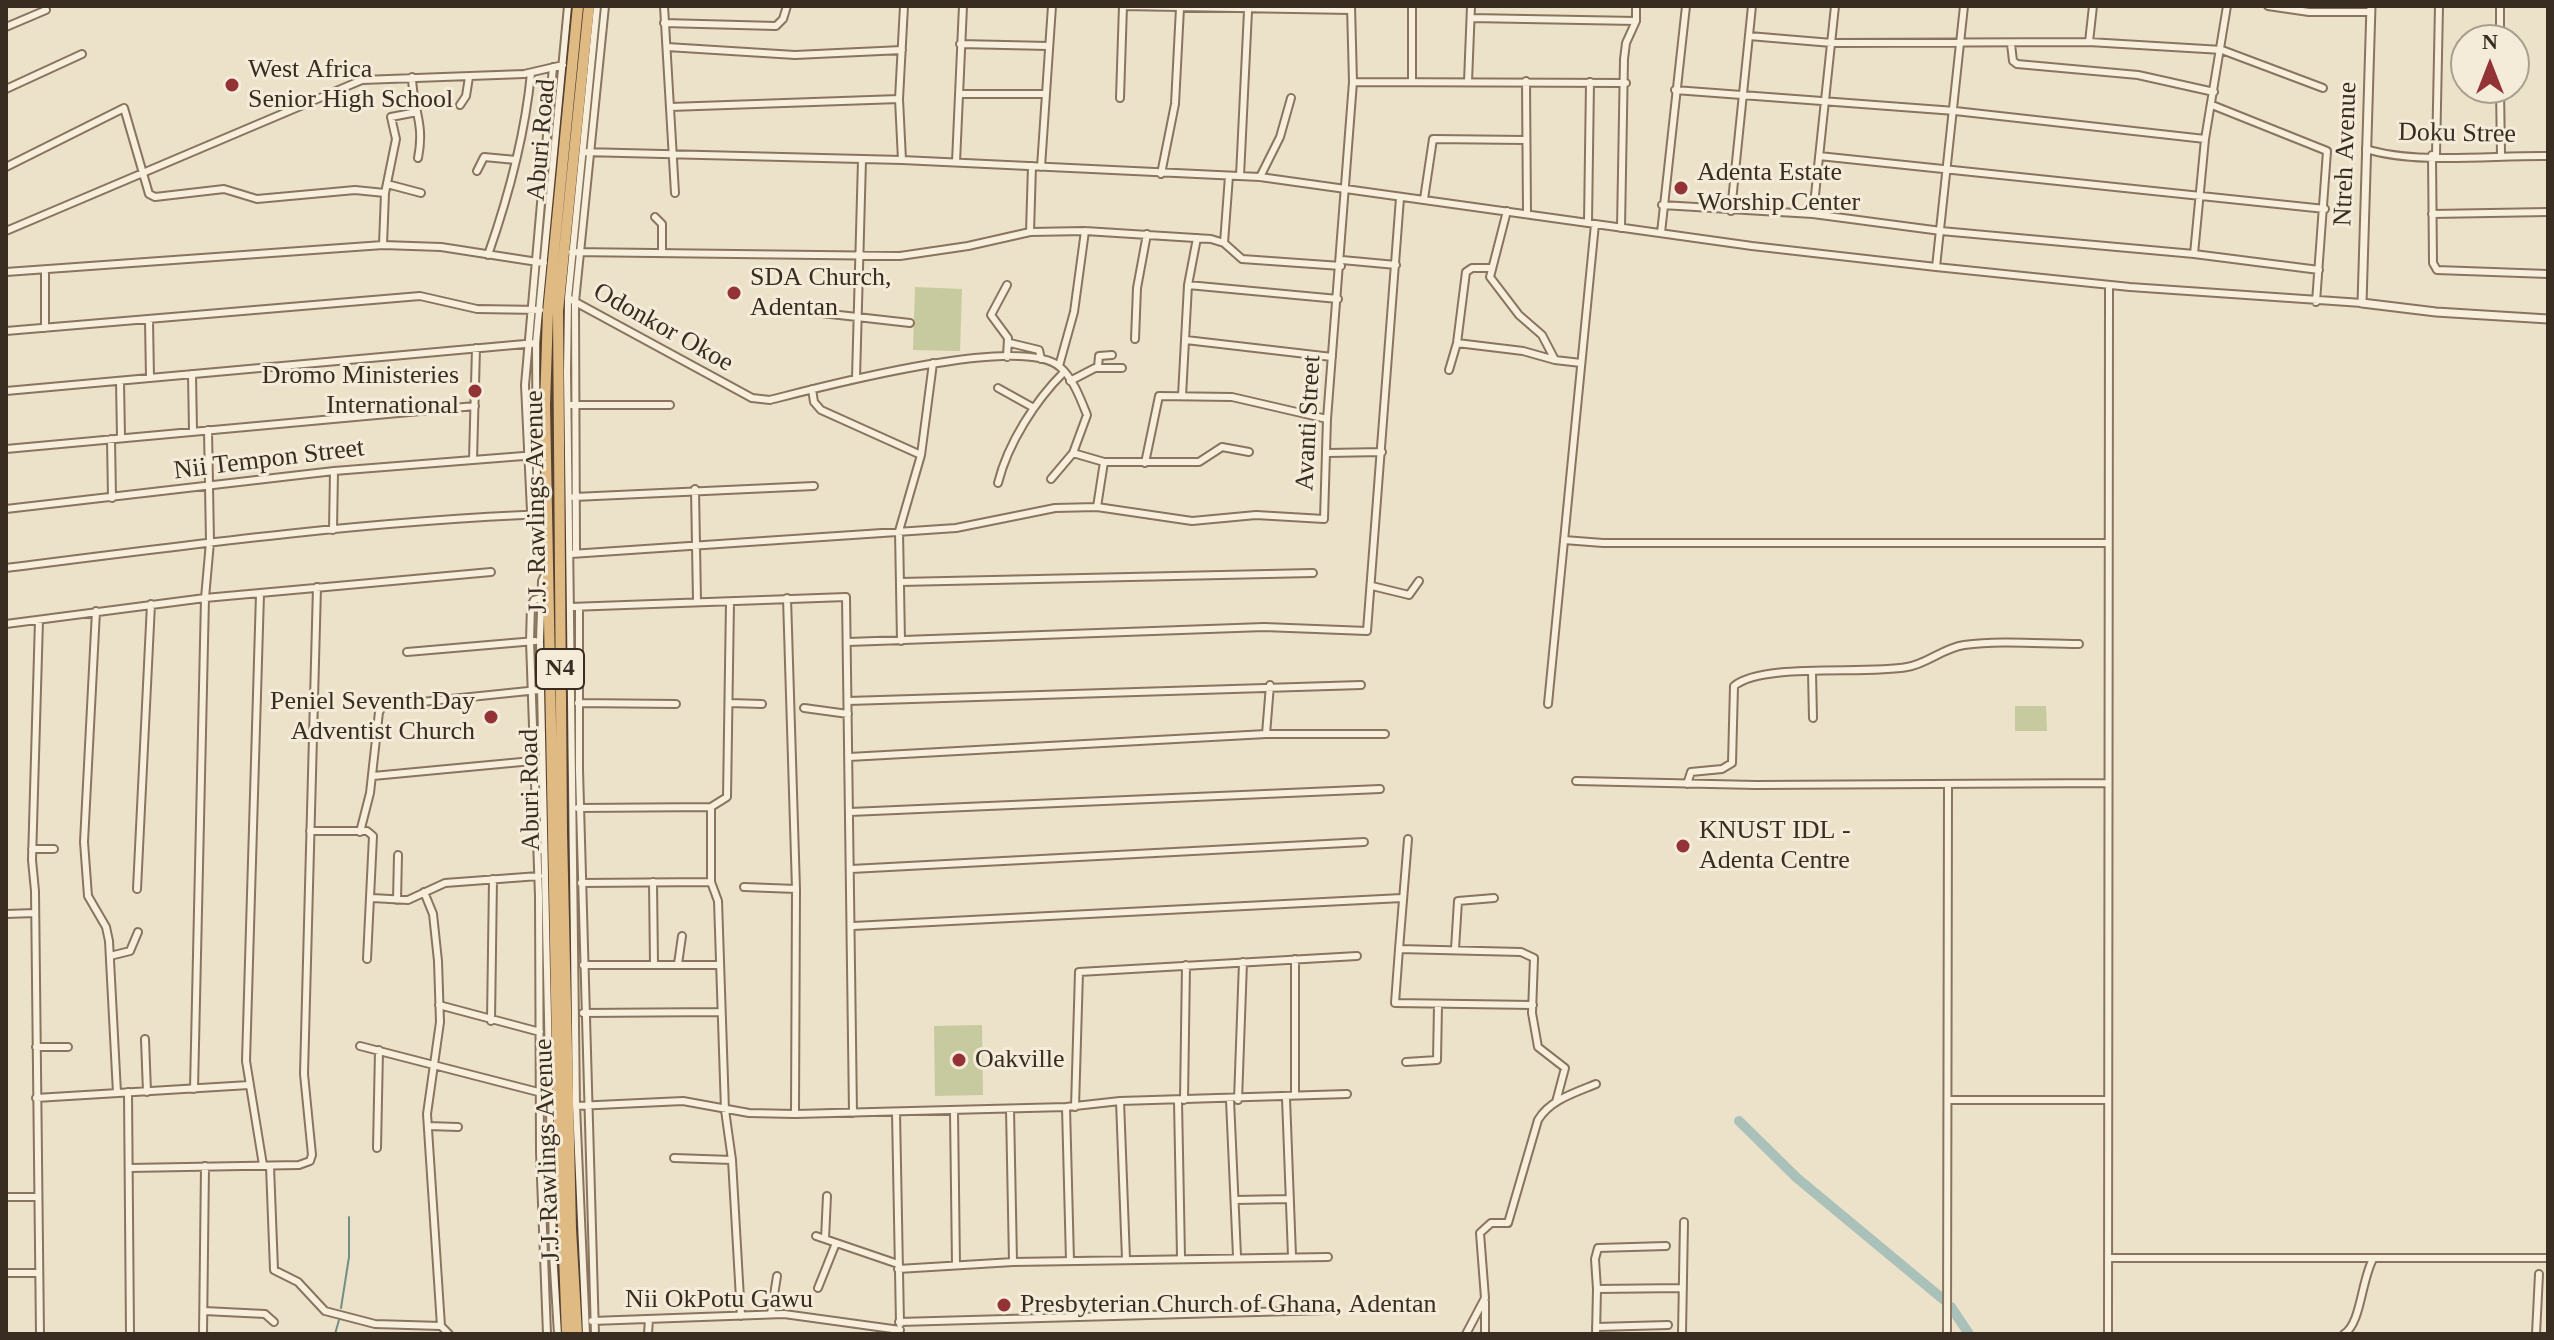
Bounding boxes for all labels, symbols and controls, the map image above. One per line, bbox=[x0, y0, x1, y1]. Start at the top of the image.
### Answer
north arrow bbox=[2450, 24, 2530, 104]
text: N bbox=[2482, 29, 2498, 54]
place label: West Africa Senior High School bbox=[248, 54, 453, 116]
marker: West Africa Senior High School bbox=[223, 76, 241, 94]
street label: Aburi Road bbox=[521, 78, 563, 202]
street label: Ntreh Avenue bbox=[2328, 81, 2364, 227]
street label: Doku Stree bbox=[2398, 117, 2516, 151]
place label: Adenta Estate Worship Center bbox=[1697, 157, 1860, 218]
marker: Adenta Estate Worship Center bbox=[1672, 179, 1690, 197]
place label: SDA Church, Adentan bbox=[750, 262, 892, 324]
street label: Odonkor Okoe bbox=[588, 277, 738, 379]
marker: SDA Church, Adentan bbox=[725, 284, 743, 302]
street label: Avanti Street bbox=[1290, 354, 1328, 492]
place label: Dromo Ministeries International bbox=[262, 360, 459, 422]
marker: Dromo Ministeries International bbox=[466, 382, 484, 400]
street label: J.J. Rawlings Avenue bbox=[519, 390, 555, 614]
street label: Nii Tempon Street bbox=[172, 433, 366, 487]
road number: N4 bbox=[536, 649, 584, 689]
place label: Peniel Seventh Day Adventist Church bbox=[270, 686, 475, 748]
marker: Peniel Seventh Day Adventist Church bbox=[482, 708, 500, 726]
street label: Aburi Road bbox=[514, 729, 548, 851]
place label: KNUST IDL - Adenta Centre bbox=[1699, 815, 1851, 876]
marker: KNUST IDL - Adenta Centre bbox=[1674, 837, 1692, 855]
street label: J.J. Rawlings Avenue bbox=[529, 1038, 567, 1262]
place label: Oakville bbox=[975, 1044, 1065, 1076]
marker: Oakville bbox=[950, 1051, 968, 1069]
street label: Nii OkPotu Gawu bbox=[625, 1284, 813, 1316]
place label: Presbyterian Church of Ghana, Adentan bbox=[1020, 1289, 1437, 1321]
marker: Presbyterian Church of Ghana, Adentan bbox=[995, 1296, 1013, 1314]

